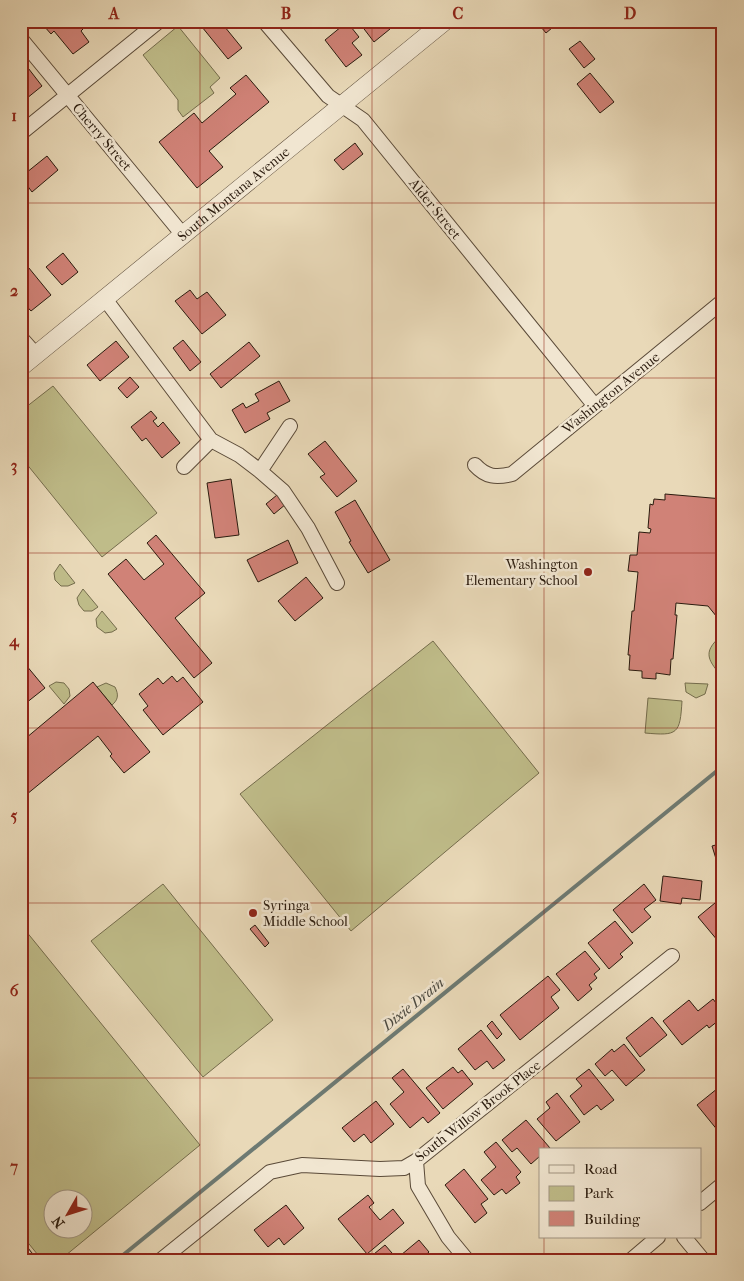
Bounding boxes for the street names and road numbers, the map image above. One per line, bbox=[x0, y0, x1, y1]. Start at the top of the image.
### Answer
street label: Cherry Street bbox=[69, 100, 135, 174]
street label: South Montana Avenue bbox=[174, 143, 293, 245]
street label: Alder Street bbox=[405, 174, 465, 243]
street label: Washington Avenue bbox=[558, 348, 663, 438]
street label: South Willow Brook Place bbox=[412, 1057, 544, 1165]

